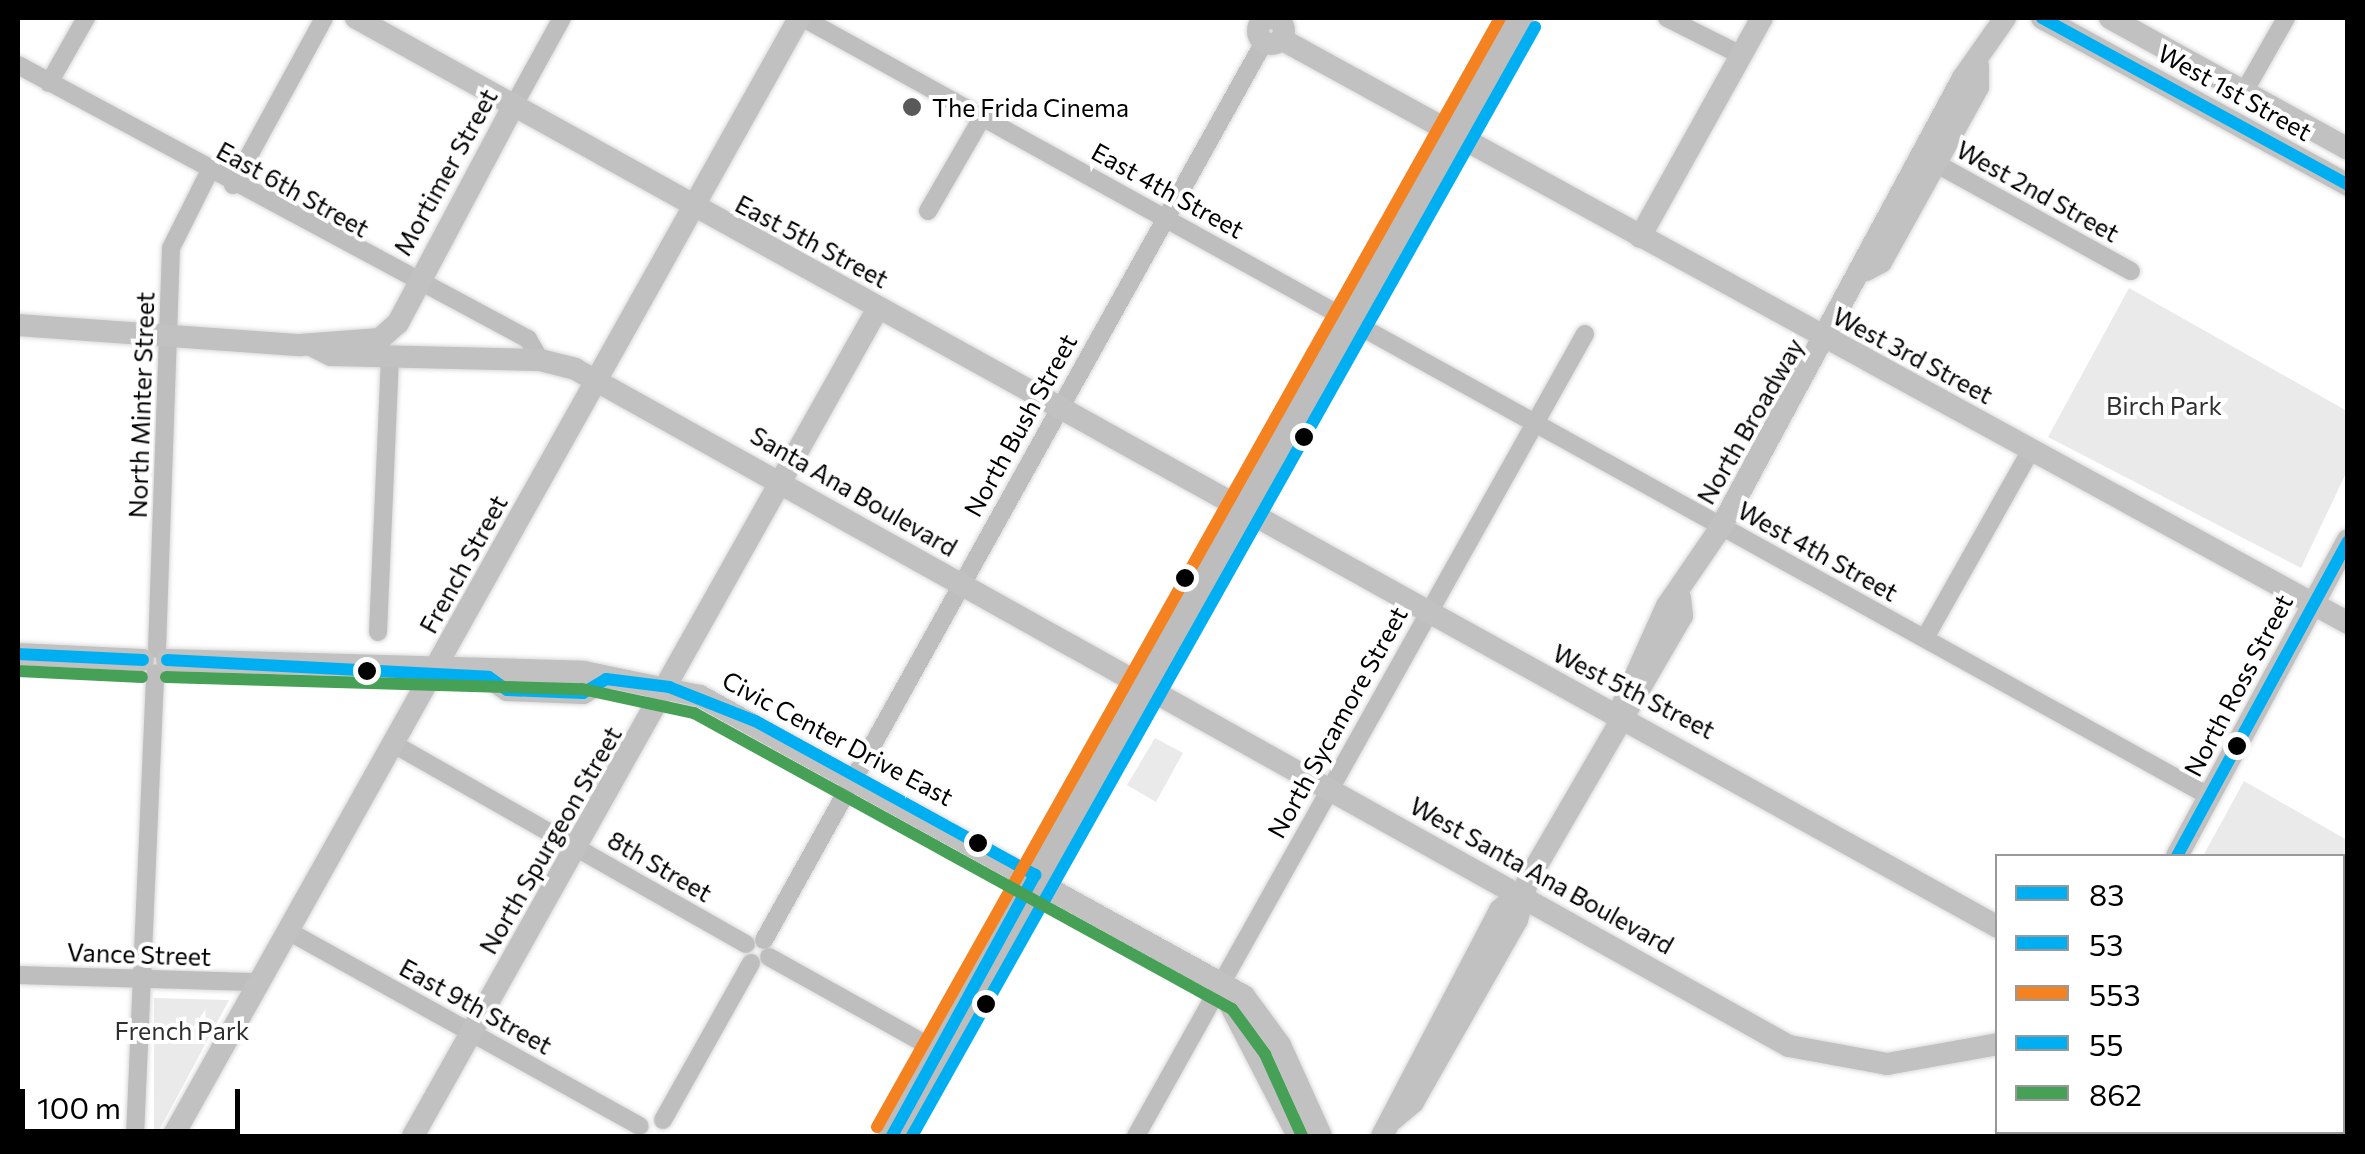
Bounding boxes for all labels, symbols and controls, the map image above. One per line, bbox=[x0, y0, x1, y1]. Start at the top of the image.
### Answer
street label: West 1st Street bbox=[2153, 37, 2317, 147]
street label: Mortimer Street bbox=[387, 83, 503, 261]
place label: The Frida Cinema bbox=[932, 92, 1129, 122]
marker: The Frida Cinema bbox=[901, 96, 923, 118]
street label: West 2nd Street bbox=[1951, 134, 2125, 248]
street label: East 6th Street bbox=[212, 135, 374, 243]
street label: East 4th Street bbox=[1087, 136, 1249, 244]
street label: East 5th Street bbox=[731, 188, 893, 294]
street label: North Minter Street bbox=[122, 291, 160, 519]
street label: West 3rd Street bbox=[1828, 300, 1998, 410]
street label: North Bush Street bbox=[957, 328, 1083, 522]
street label: North Broadway bbox=[1690, 333, 1810, 509]
park label: Birch Park bbox=[2106, 390, 2222, 420]
street label: Santa Ana Boulevard bbox=[745, 420, 963, 562]
unlabelled marker bbox=[1294, 427, 1314, 447]
street label: French Street bbox=[413, 490, 513, 638]
street label: West 4th Street bbox=[1733, 495, 1903, 607]
unlabelled marker bbox=[1175, 568, 1195, 588]
street label: North Ross Street bbox=[2177, 589, 2299, 781]
street label: North Sycamore Street bbox=[1261, 601, 1413, 843]
street label: West 5th Street bbox=[1548, 637, 1720, 745]
unlabelled marker bbox=[357, 661, 377, 681]
street label: Civic Center Drive East bbox=[717, 664, 959, 812]
street label: North Spurgeon Street bbox=[473, 721, 627, 959]
unlabelled marker bbox=[2227, 736, 2247, 756]
street label: West Santa Ana Boulevard bbox=[1405, 790, 1679, 960]
street label: 8th Street bbox=[603, 824, 717, 908]
unlabelled marker bbox=[968, 833, 988, 853]
legend bbox=[1995, 854, 2345, 1134]
text: 83 bbox=[2089, 875, 2124, 912]
text: 53 bbox=[2089, 925, 2123, 962]
street label: Vance Street bbox=[66, 936, 212, 972]
street label: East 9th Street bbox=[395, 952, 557, 1060]
text: 553 bbox=[2089, 975, 2141, 1012]
unlabelled marker bbox=[976, 994, 996, 1014]
park label: French Park bbox=[115, 1015, 249, 1045]
text: 55 bbox=[2089, 1025, 2123, 1062]
scale bar bbox=[25, 1069, 245, 1131]
text: 862 bbox=[2089, 1075, 2142, 1112]
text: 100 m bbox=[37, 1088, 121, 1125]

